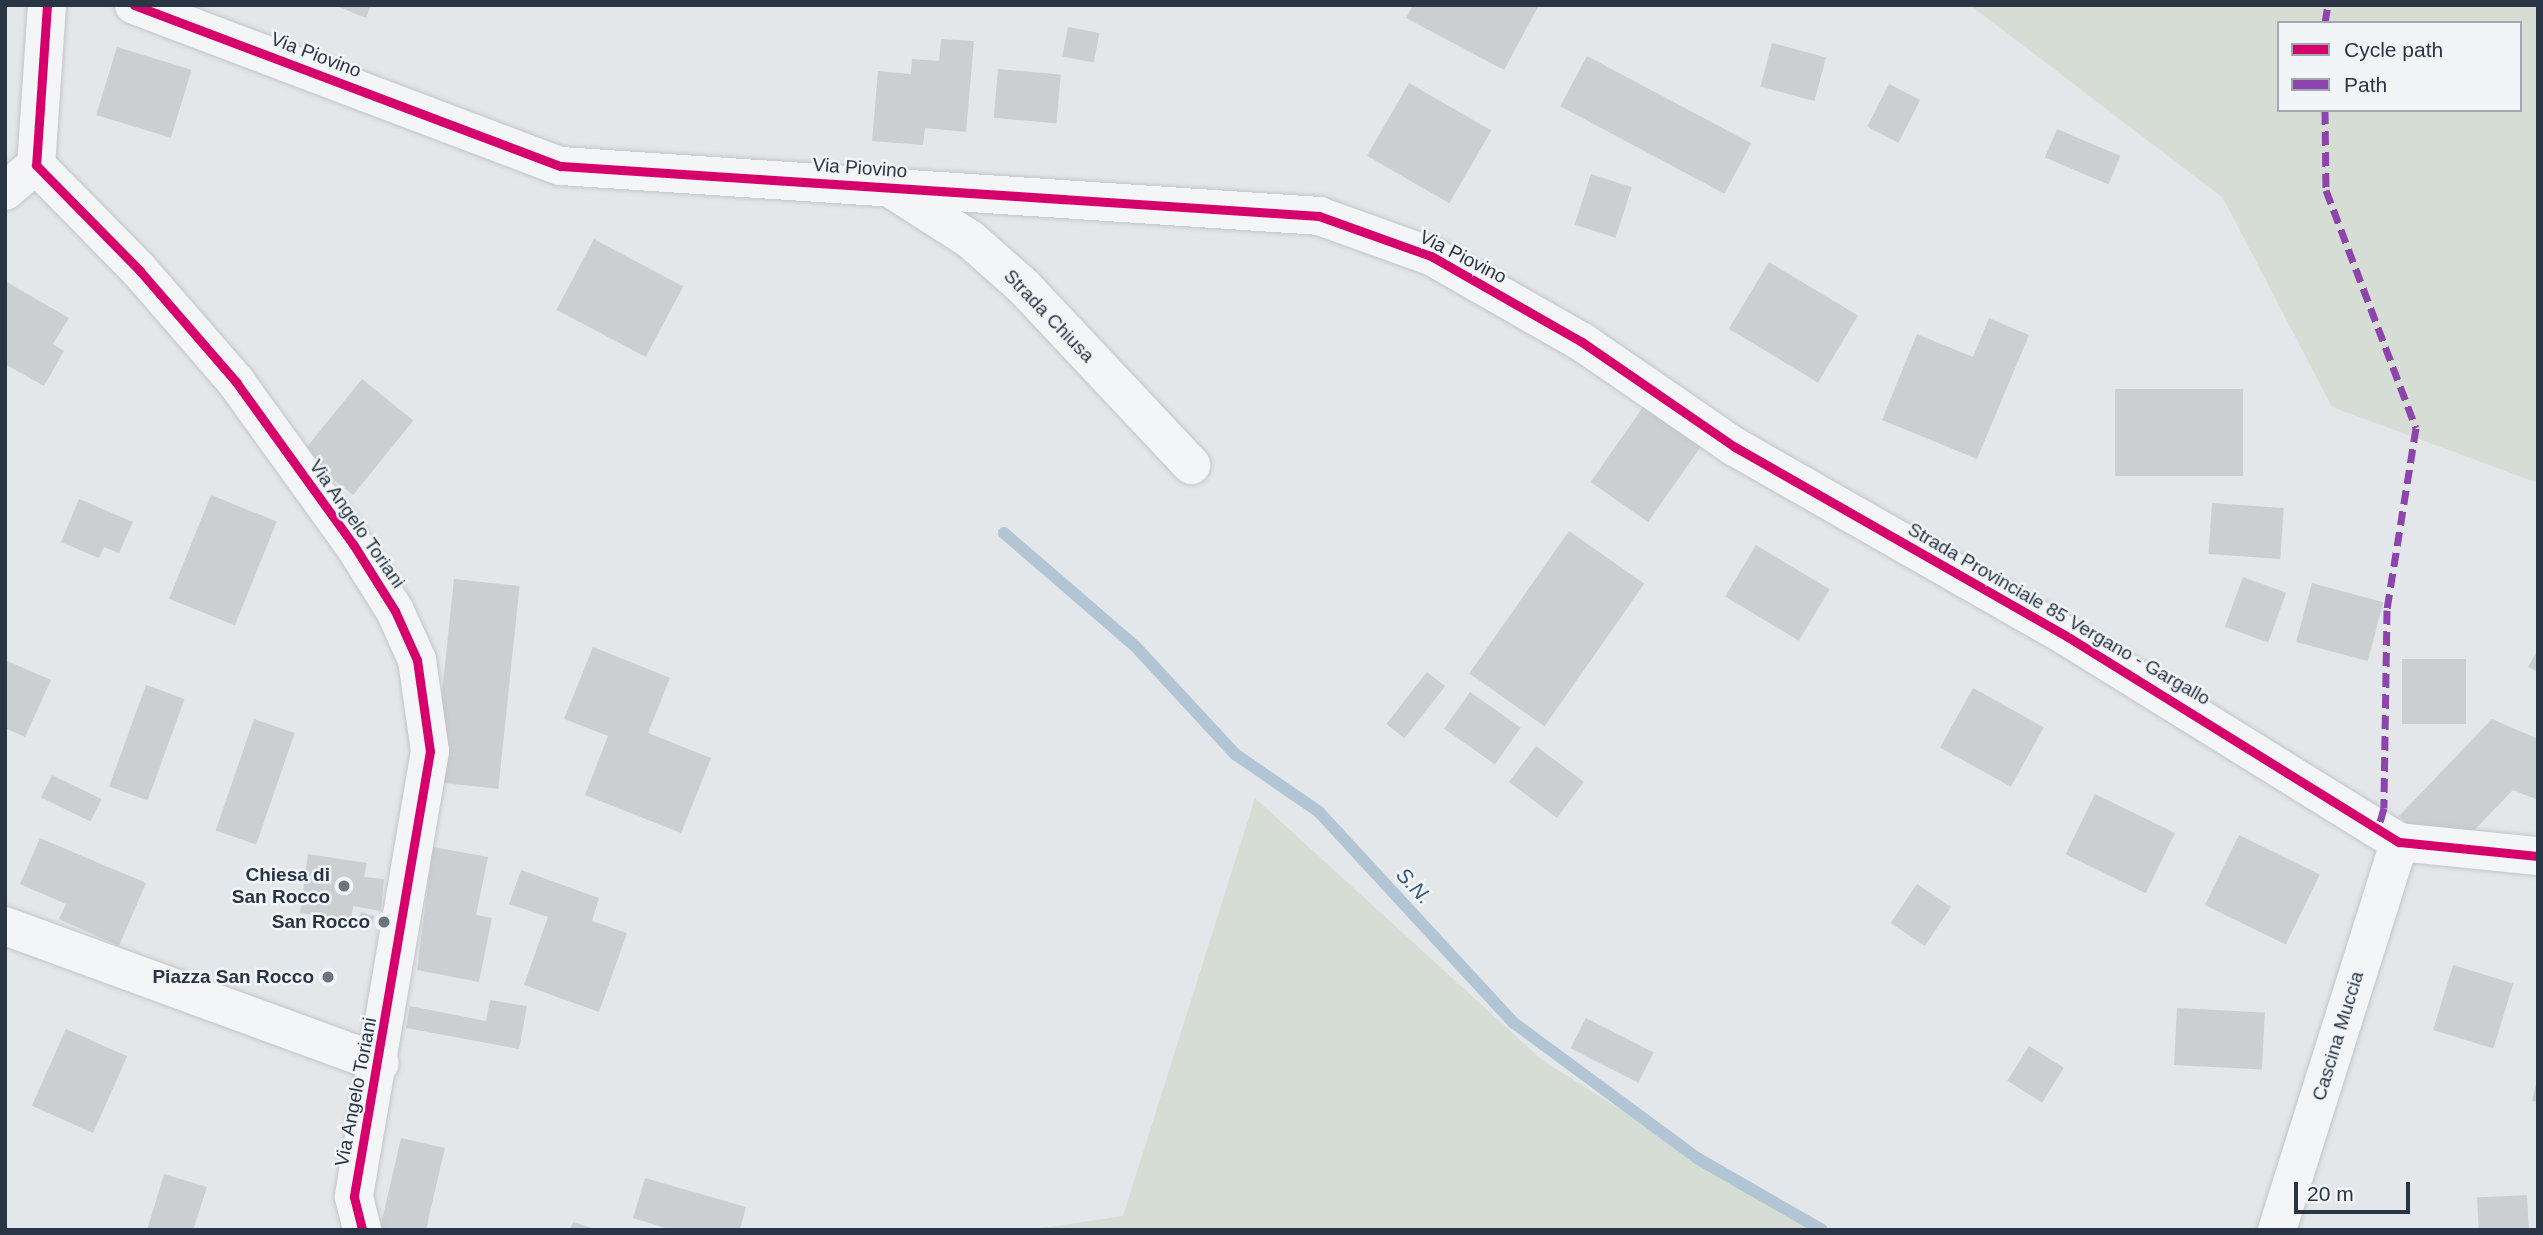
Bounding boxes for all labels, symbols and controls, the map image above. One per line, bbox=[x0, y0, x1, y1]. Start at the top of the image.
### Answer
legend bbox=[2277, 21, 2522, 112]
street label: Via Piovino bbox=[268, 27, 364, 83]
text: Cycle path bbox=[2344, 38, 2443, 61]
text: Path bbox=[2344, 73, 2387, 96]
street label: Via Piovino bbox=[812, 153, 908, 183]
street label: Via Piovino bbox=[1416, 225, 1510, 289]
street label: Strada Chiusa bbox=[999, 265, 1099, 367]
street label: Via Angelo Toriani bbox=[304, 455, 410, 593]
street label: Strada Provinciale 85 Vergano - Gargallo bbox=[1904, 518, 2214, 710]
water label: S.N. bbox=[1391, 862, 1437, 910]
place label: Chiesa di San Rocco bbox=[232, 864, 330, 908]
marker: Chiesa di San Rocco bbox=[336, 878, 352, 894]
place label: San Rocco bbox=[272, 911, 370, 933]
marker: San Rocco bbox=[376, 914, 392, 930]
place label: Piazza San Rocco bbox=[152, 966, 314, 988]
marker: Piazza San Rocco bbox=[320, 969, 336, 985]
street label: Cascina Muccia bbox=[2307, 969, 2369, 1103]
street label: Via Angelo Toriani bbox=[330, 1015, 382, 1169]
scale bar bbox=[2298, 1168, 2414, 1212]
text: 20 m bbox=[2307, 1182, 2354, 1205]

